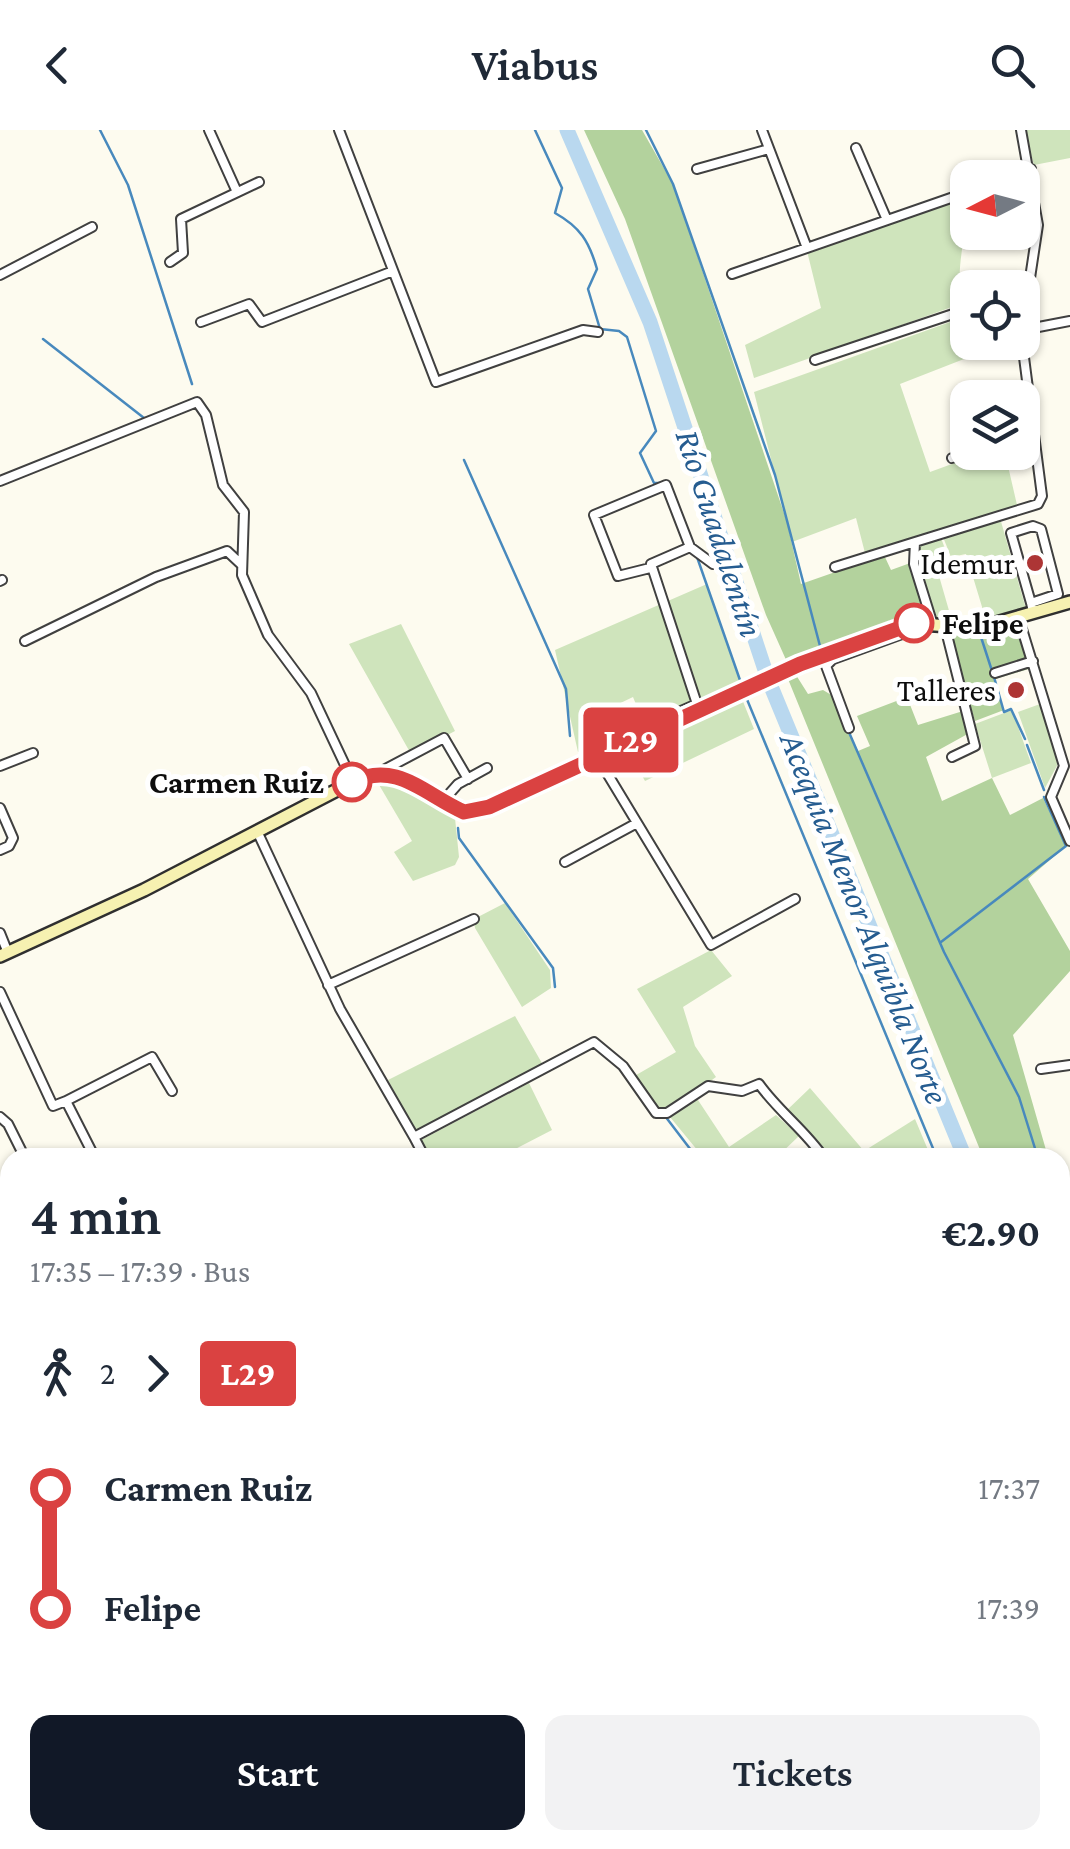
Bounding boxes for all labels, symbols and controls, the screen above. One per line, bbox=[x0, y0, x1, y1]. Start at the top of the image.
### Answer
icon: back bbox=[30, 38, 85, 93]
icon: search bbox=[985, 38, 1040, 93]
text: Viabus bbox=[472, 40, 598, 90]
north arrow bbox=[950, 160, 1040, 250]
map controls bbox=[950, 160, 1040, 470]
button: locate bbox=[950, 270, 1040, 360]
button: layers bbox=[950, 380, 1040, 470]
water label: Río Guadalentín bbox=[668, 424, 771, 642]
place label: Idemur bbox=[920, 545, 1015, 581]
marker: Idemur bbox=[1024, 552, 1046, 574]
marker: Felipe bbox=[895, 604, 933, 642]
place label: Felipe bbox=[942, 605, 1024, 641]
place label: Talleres bbox=[897, 672, 996, 708]
marker: Talleres bbox=[1005, 679, 1027, 701]
line badge: L29 bbox=[574, 708, 688, 772]
text: L29 bbox=[603, 721, 659, 760]
water label: Acequia Menor Alquibla Norte bbox=[771, 725, 957, 1109]
marker: Carmen Ruiz bbox=[333, 763, 371, 801]
place label: Carmen Ruiz bbox=[149, 764, 324, 800]
text: 4 min bbox=[30, 1185, 161, 1246]
text: €2.90 bbox=[942, 1212, 1040, 1254]
text: 17:35 – 17:39 · Bus bbox=[30, 1253, 250, 1289]
icon: walk bbox=[30, 1346, 85, 1401]
icon: forward bbox=[130, 1346, 185, 1401]
text: L29 bbox=[220, 1354, 276, 1393]
text: 2 bbox=[100, 1355, 115, 1391]
text: Carmen Ruiz bbox=[104, 1467, 312, 1509]
text: 17:37 bbox=[978, 1470, 1040, 1506]
text: Felipe bbox=[104, 1587, 201, 1629]
text: 17:39 bbox=[977, 1590, 1040, 1626]
button: Start bbox=[30, 1715, 525, 1830]
button: Tickets bbox=[545, 1715, 1040, 1830]

